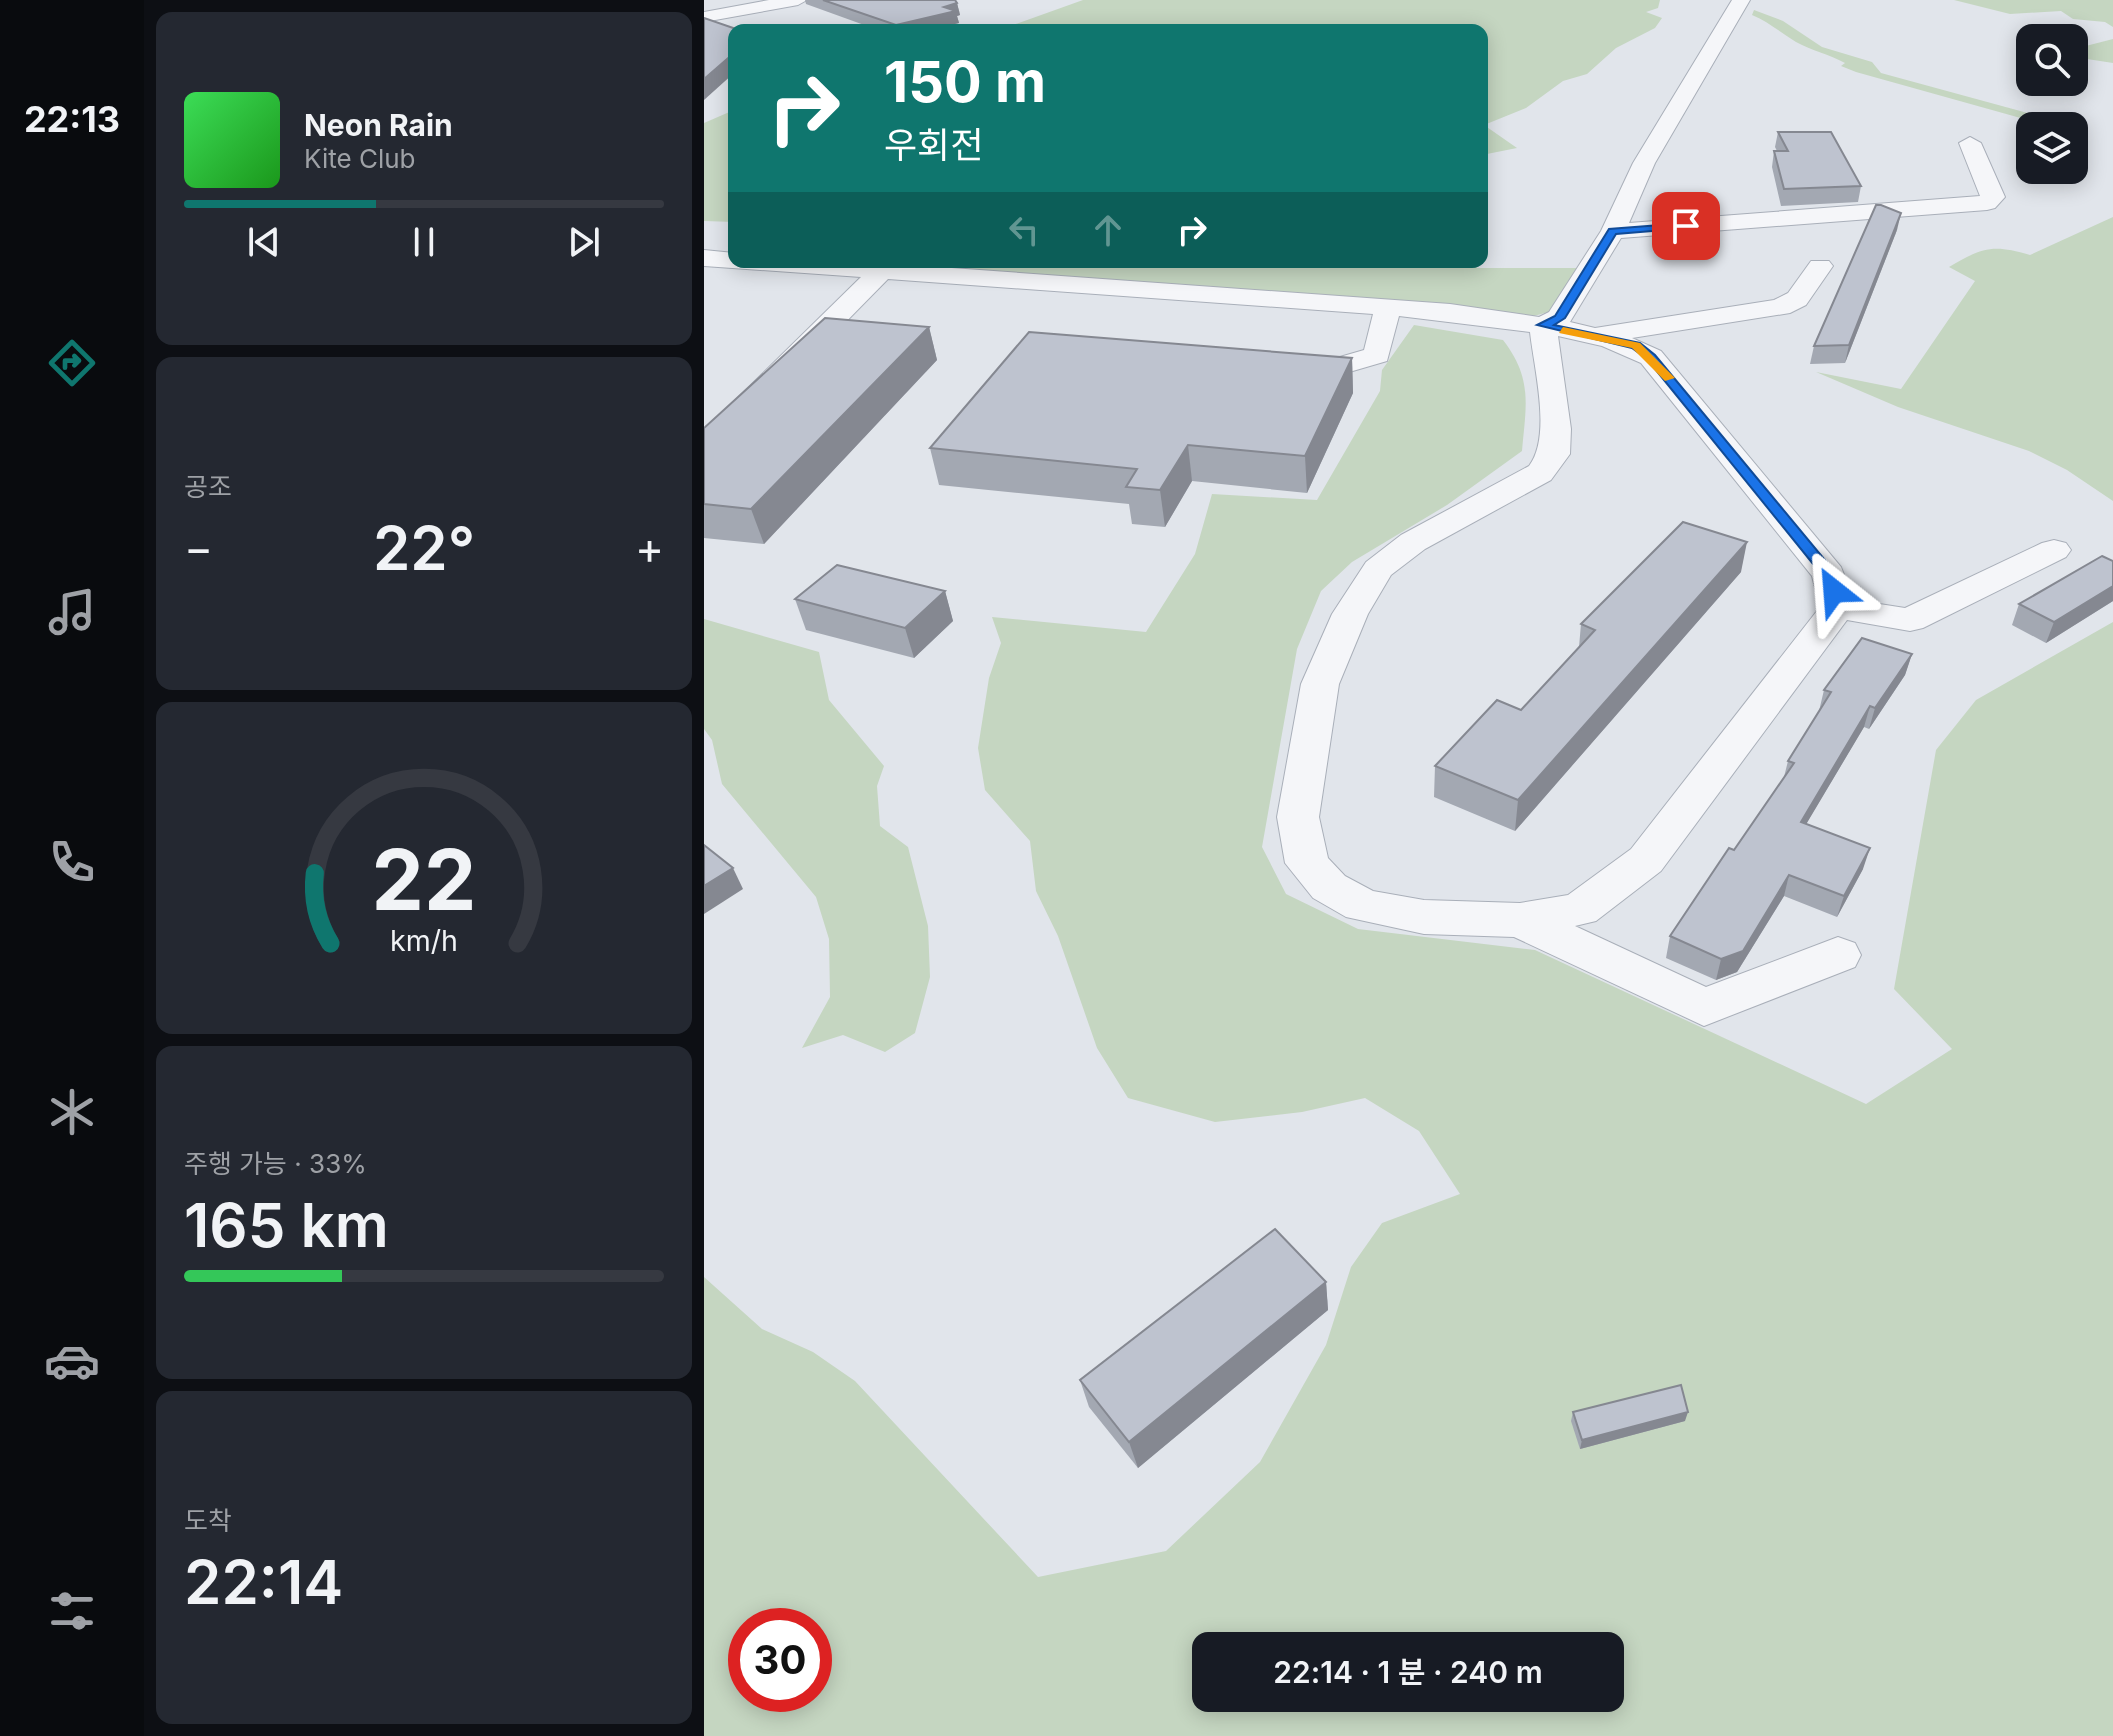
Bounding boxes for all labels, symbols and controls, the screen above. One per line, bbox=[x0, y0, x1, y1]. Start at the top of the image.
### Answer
map controls bbox=[2016, 24, 2088, 184]
button: search bbox=[2016, 24, 2088, 96]
text: 150 m bbox=[884, 48, 1046, 116]
icon: right bbox=[752, 56, 856, 160]
text: 22:13 bbox=[24, 97, 120, 141]
text: Neon Rain bbox=[304, 107, 453, 143]
button: layers bbox=[2016, 112, 2088, 184]
text: 우회전 bbox=[884, 123, 983, 167]
text: Kite Club bbox=[304, 143, 415, 174]
pin bbox=[1652, 192, 1720, 260]
icon: arrive bbox=[1664, 204, 1708, 248]
icon: left bbox=[1002, 208, 1046, 252]
icon: ahead bbox=[1086, 208, 1130, 252]
icon: right bbox=[1170, 208, 1214, 252]
icon: previous bbox=[242, 220, 286, 264]
icon: pause bbox=[402, 220, 446, 264]
icon: next bbox=[562, 220, 606, 264]
icon: directions bbox=[44, 335, 100, 391]
text: 공조 bbox=[184, 471, 232, 502]
text: 22° bbox=[373, 512, 475, 584]
text: − bbox=[184, 521, 213, 575]
text: + bbox=[635, 521, 664, 575]
position arrow bbox=[1792, 549, 1876, 633]
icon: music bbox=[44, 584, 100, 640]
text: 22 bbox=[372, 829, 476, 930]
icon: phone bbox=[44, 834, 100, 890]
text: km/h bbox=[390, 923, 458, 958]
icon: climate bbox=[44, 1084, 100, 1140]
text: 주행 가능 · 33% bbox=[184, 1148, 367, 1179]
text: 165 km bbox=[184, 1189, 389, 1261]
icon: car bbox=[44, 1333, 100, 1389]
text: 도착 bbox=[184, 1505, 232, 1536]
text: 22:14 bbox=[184, 1546, 343, 1618]
icon: filters bbox=[44, 1583, 100, 1639]
speed limit sign: 30 bbox=[728, 1608, 832, 1712]
text: 22:14 · 1 분 · 240 m bbox=[1273, 1654, 1543, 1690]

